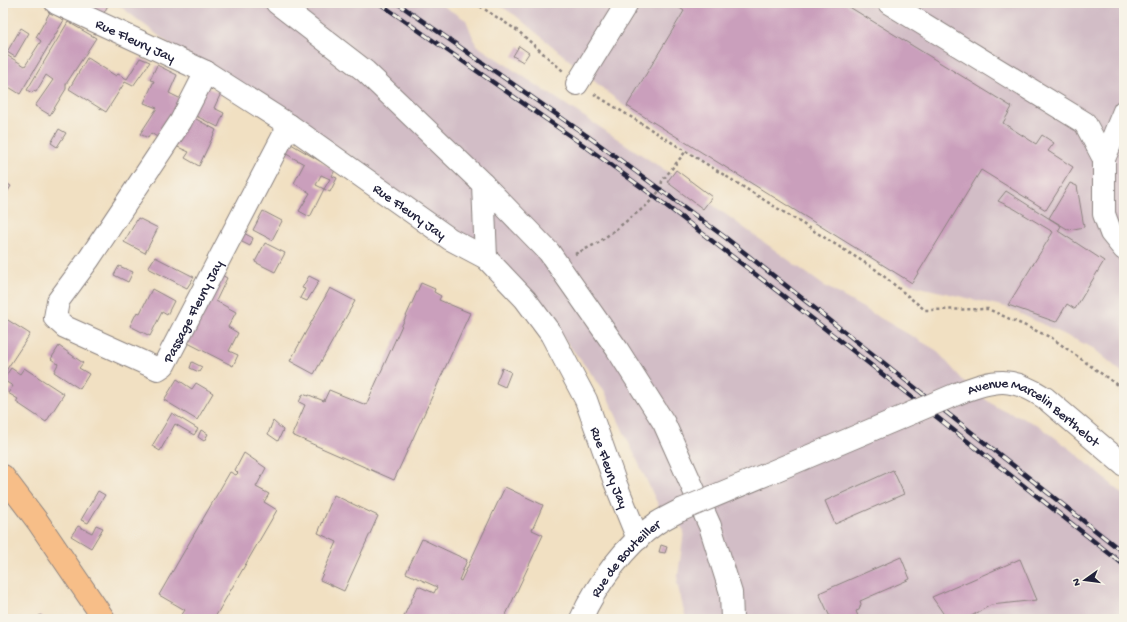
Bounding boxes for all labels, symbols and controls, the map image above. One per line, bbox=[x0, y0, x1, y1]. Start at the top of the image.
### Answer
street label: Rue Fleury Jay bbox=[92, 16, 178, 68]
street label: Rue Fleury Jay bbox=[369, 181, 449, 245]
street label: Passage Fleury Jay bbox=[160, 258, 228, 367]
street label: Avenue Marcelin Berthelot bbox=[965, 376, 1103, 452]
street label: Rue Fleury Jay bbox=[585, 425, 631, 512]
street label: Rue de Bouteiller bbox=[588, 517, 665, 601]
north arrow bbox=[1065, 560, 1105, 600]
text: N bbox=[1071, 577, 1084, 587]

